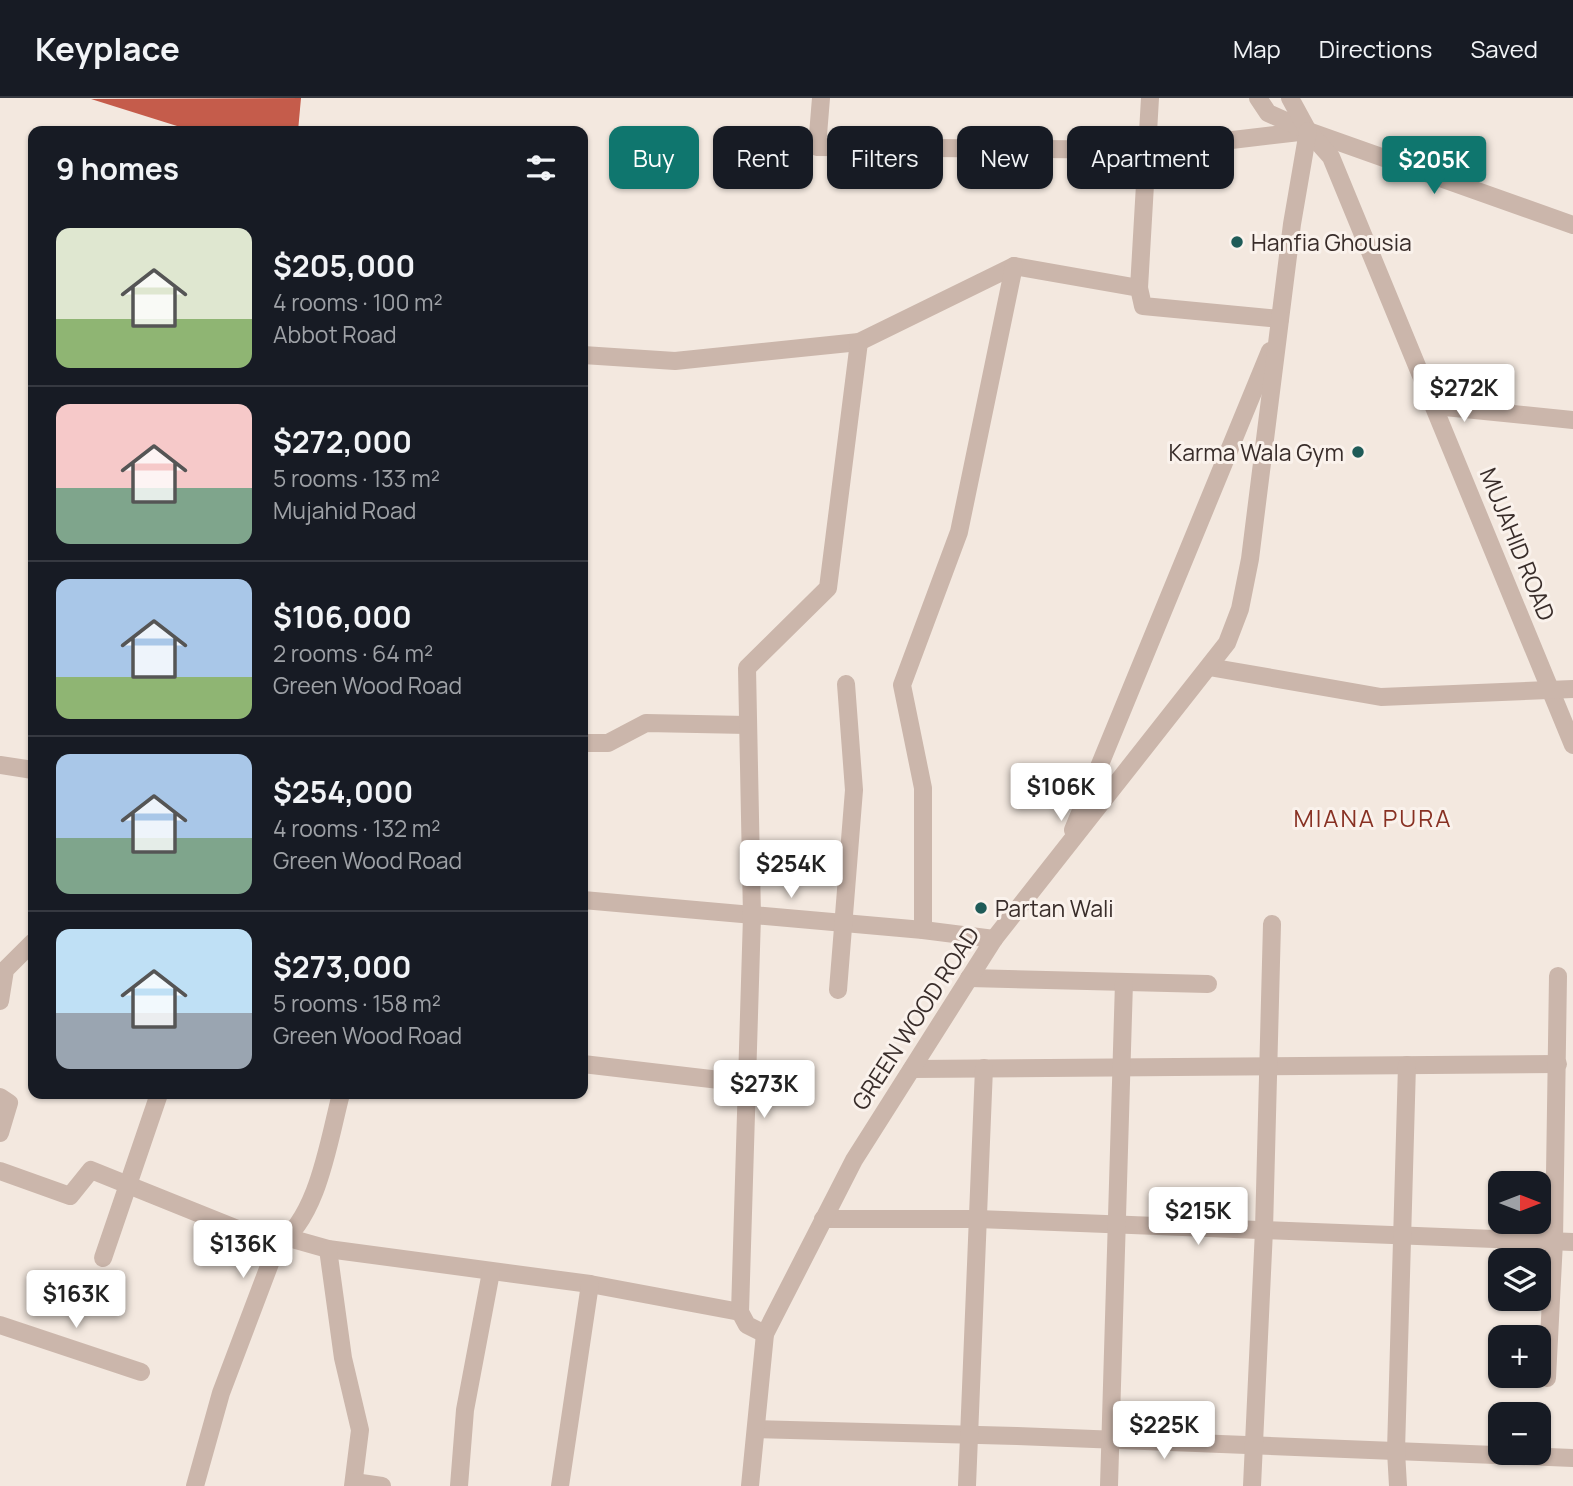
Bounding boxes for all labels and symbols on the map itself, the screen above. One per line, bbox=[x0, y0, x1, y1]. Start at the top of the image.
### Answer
pin: $205K bbox=[1385, 136, 1483, 196]
place label: Hanfia Ghousia bbox=[1251, 226, 1412, 258]
marker: Hanfia Ghousia bbox=[1229, 234, 1245, 250]
pin: $272K bbox=[1415, 364, 1513, 424]
place label: Karma Wala Gym bbox=[1169, 436, 1344, 468]
marker: Karma Wala Gym bbox=[1350, 444, 1366, 460]
street label: MUJAHID ROAD bbox=[1473, 463, 1563, 625]
pin: $106K bbox=[1012, 764, 1110, 823]
district label: MIANA PURA bbox=[1293, 801, 1453, 834]
pin: $254K bbox=[742, 840, 840, 900]
place label: Partan Wali bbox=[995, 892, 1114, 924]
marker: Partan Wali bbox=[973, 900, 989, 916]
street label: GREEN WOOD ROAD bbox=[844, 920, 986, 1116]
pin: $273K bbox=[715, 1060, 813, 1120]
north arrow bbox=[1488, 1171, 1550, 1234]
pin: $215K bbox=[1149, 1188, 1247, 1247]
pin: $136K bbox=[194, 1220, 292, 1280]
pin: $163K bbox=[27, 1270, 125, 1330]
pin: $225K bbox=[1115, 1402, 1213, 1461]

